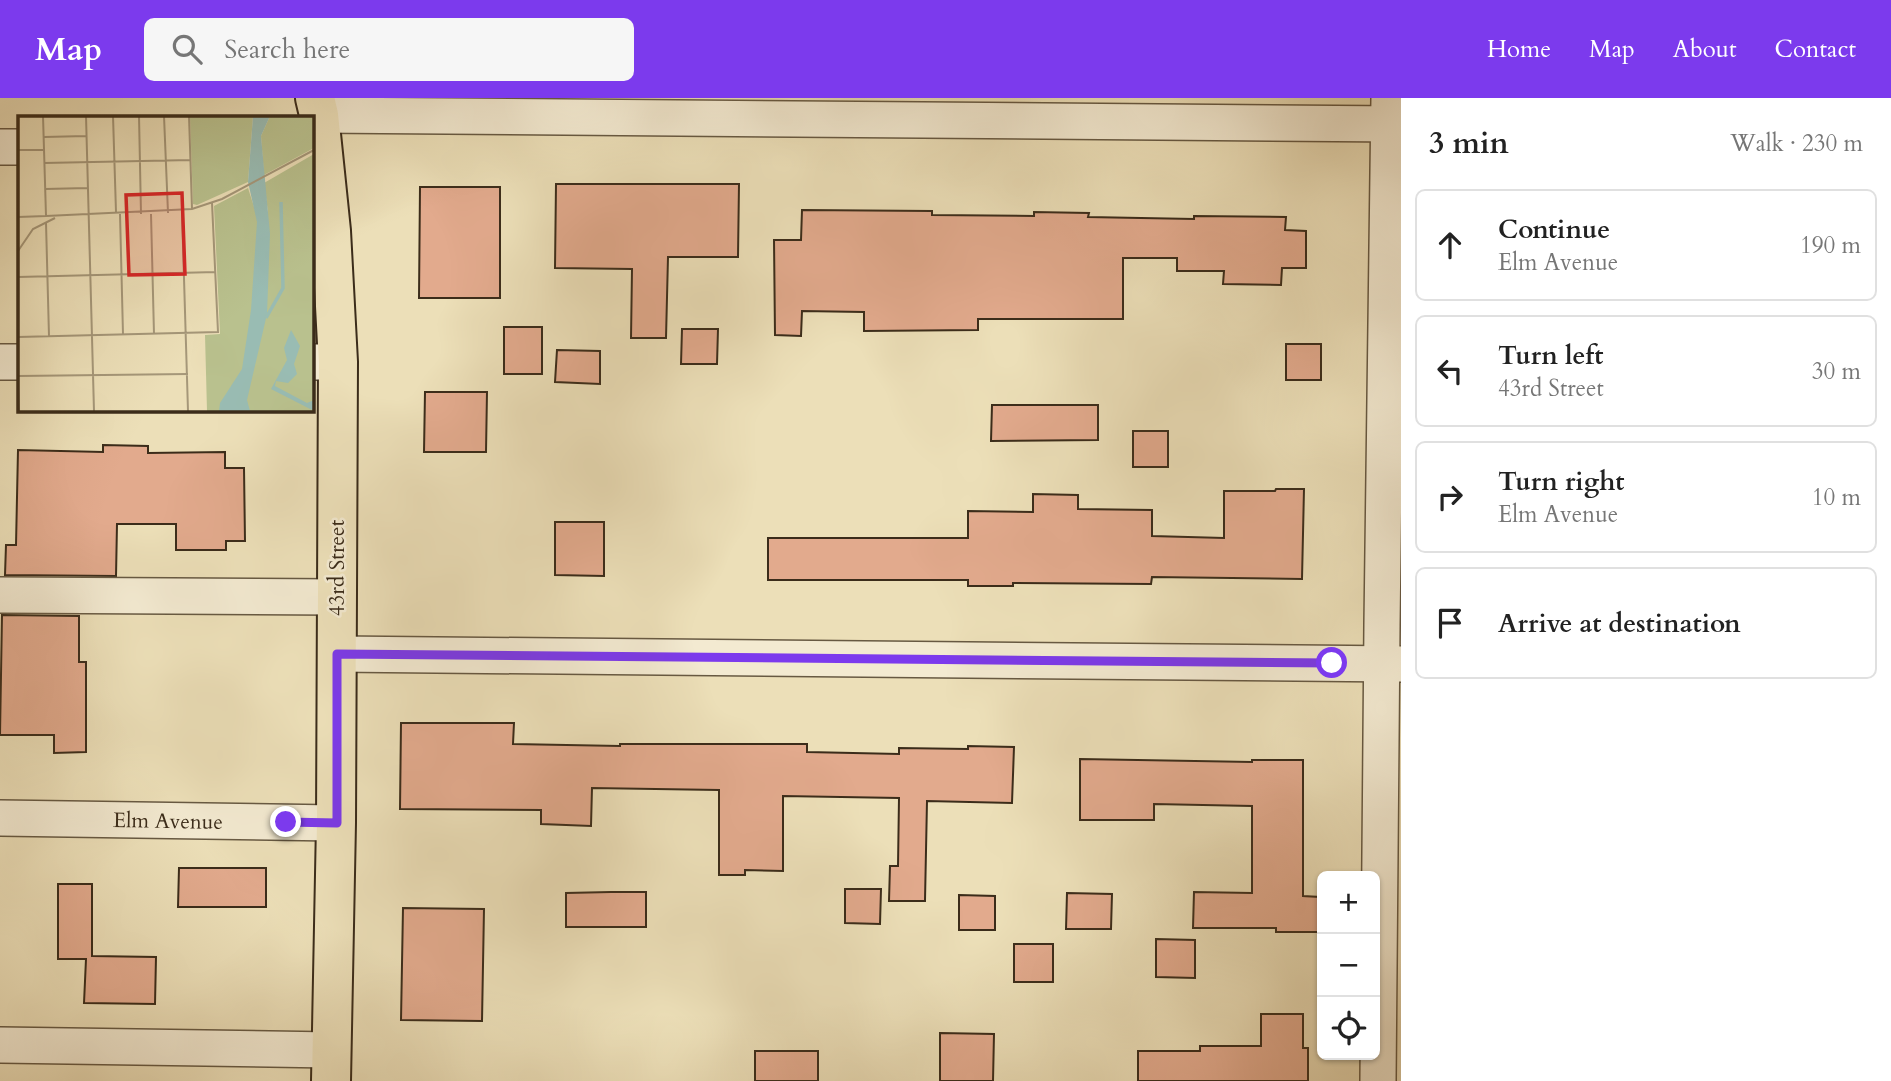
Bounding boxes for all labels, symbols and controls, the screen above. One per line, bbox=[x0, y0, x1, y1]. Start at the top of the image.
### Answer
search box bbox=[144, 18, 634, 81]
text: Map bbox=[35, 27, 102, 72]
icon: search bbox=[168, 30, 206, 68]
text: Search here bbox=[224, 32, 350, 67]
text: Home bbox=[1487, 33, 1551, 66]
text: Map bbox=[1589, 33, 1635, 66]
text: About bbox=[1673, 33, 1737, 66]
text: Contact bbox=[1775, 33, 1856, 66]
inset map bbox=[18, 116, 313, 411]
text: 3 min bbox=[1429, 123, 1509, 164]
text: Walk · 230 m bbox=[1730, 128, 1863, 159]
text: Continue bbox=[1498, 212, 1610, 247]
icon: ahead bbox=[1431, 226, 1469, 264]
text: 190 m bbox=[1800, 230, 1861, 261]
text: Elm Avenue bbox=[1498, 247, 1618, 278]
text: Turn left bbox=[1498, 338, 1603, 373]
icon: left bbox=[1431, 352, 1469, 390]
text: 30 m bbox=[1812, 356, 1861, 387]
text: 43rd Street bbox=[1498, 373, 1604, 404]
text: Turn right bbox=[1498, 464, 1625, 499]
icon: right bbox=[1431, 478, 1469, 516]
text: 10 m bbox=[1812, 482, 1861, 513]
text: Elm Avenue bbox=[1498, 499, 1618, 530]
street label: 43rd Street bbox=[323, 519, 352, 616]
icon: arrive bbox=[1431, 604, 1469, 642]
text: Arrive at destination bbox=[1498, 606, 1741, 641]
route start bbox=[1316, 647, 1347, 678]
street label: Elm Avenue bbox=[113, 806, 223, 837]
route end bbox=[270, 806, 301, 837]
map controls bbox=[1317, 871, 1380, 1060]
button: + bbox=[1317, 871, 1380, 934]
button: − bbox=[1317, 934, 1380, 997]
button: locate bbox=[1317, 997, 1380, 1060]

